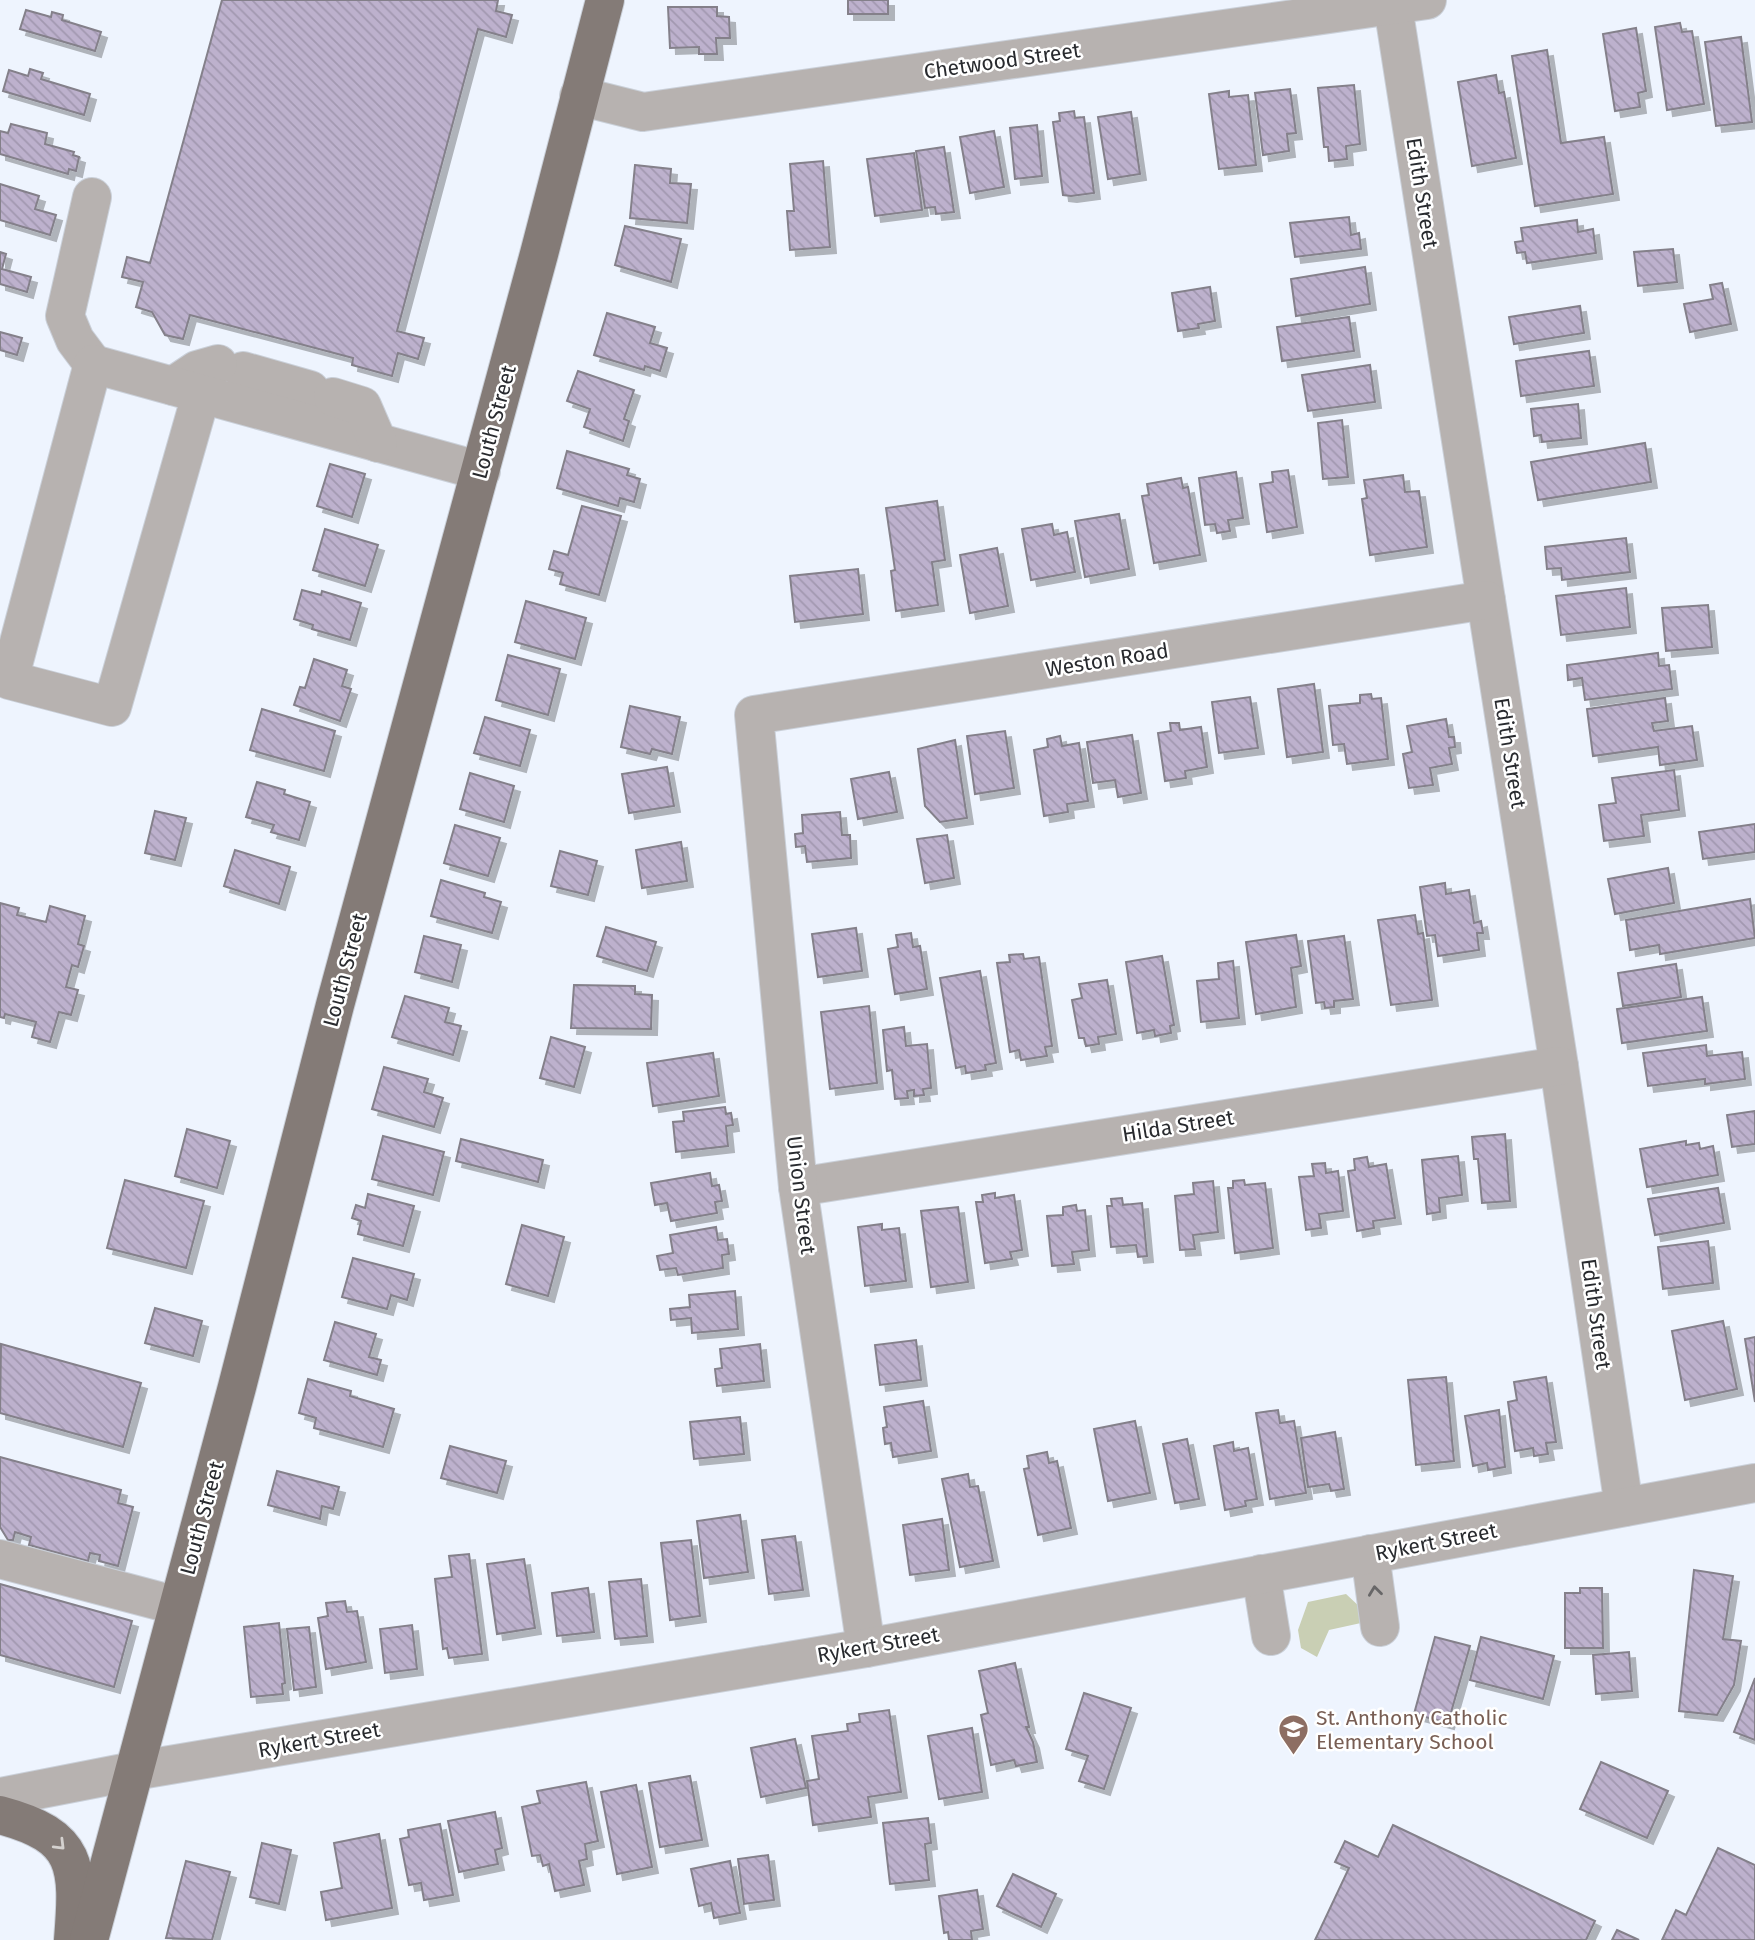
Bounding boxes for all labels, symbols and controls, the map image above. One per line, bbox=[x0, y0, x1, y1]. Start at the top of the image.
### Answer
street label: Chetwood Street bbox=[922, 37, 1082, 85]
street label: Edith Street bbox=[1400, 136, 1444, 251]
street label: Louth Street bbox=[466, 362, 522, 482]
street label: Weston Road bbox=[1044, 637, 1170, 683]
street label: Edith Street bbox=[1488, 696, 1532, 811]
street label: Louth Street bbox=[317, 910, 373, 1030]
street label: Hilda Street bbox=[1120, 1104, 1236, 1148]
street label: Union Street bbox=[781, 1134, 821, 1256]
street label: Edith Street bbox=[1575, 1257, 1617, 1372]
street label: Louth Street bbox=[174, 1458, 230, 1578]
street label: Rykert Street bbox=[1373, 1517, 1499, 1567]
one-way arrow bbox=[1368, 1585, 1383, 1596]
street label: Rykert Street bbox=[815, 1621, 941, 1669]
place label: St. Anthony Catholic Elementary School bbox=[1316, 1705, 1508, 1755]
school or university icon: St. Anthony Catholic Elementary School bbox=[1276, 1713, 1310, 1757]
street label: Rykert Street bbox=[256, 1716, 382, 1764]
one-way arrow bbox=[51, 1836, 64, 1849]

